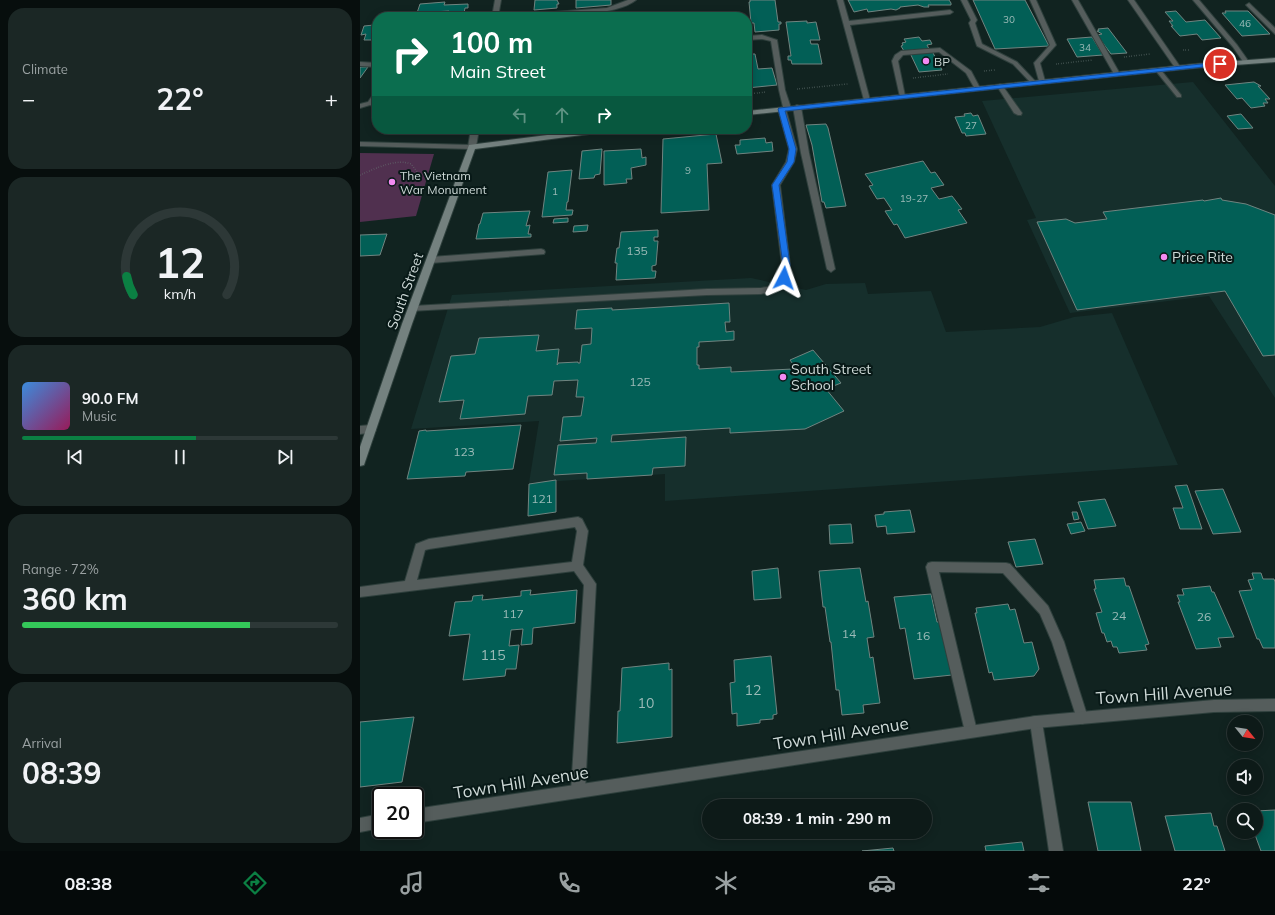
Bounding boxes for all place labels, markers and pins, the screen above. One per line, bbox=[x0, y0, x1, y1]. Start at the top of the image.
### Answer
pin bbox=[1203, 47, 1237, 81]
place label: BP bbox=[934, 54, 950, 69]
marker: BP bbox=[921, 56, 931, 66]
place label: The Vietnam War Monument bbox=[400, 168, 487, 197]
marker: The Vietnam War Monument bbox=[387, 177, 397, 187]
place label: Price Rite bbox=[1172, 248, 1233, 266]
marker: Price Rite bbox=[1159, 252, 1169, 262]
place label: South Street School bbox=[791, 360, 871, 394]
marker: South Street School bbox=[778, 372, 788, 382]

